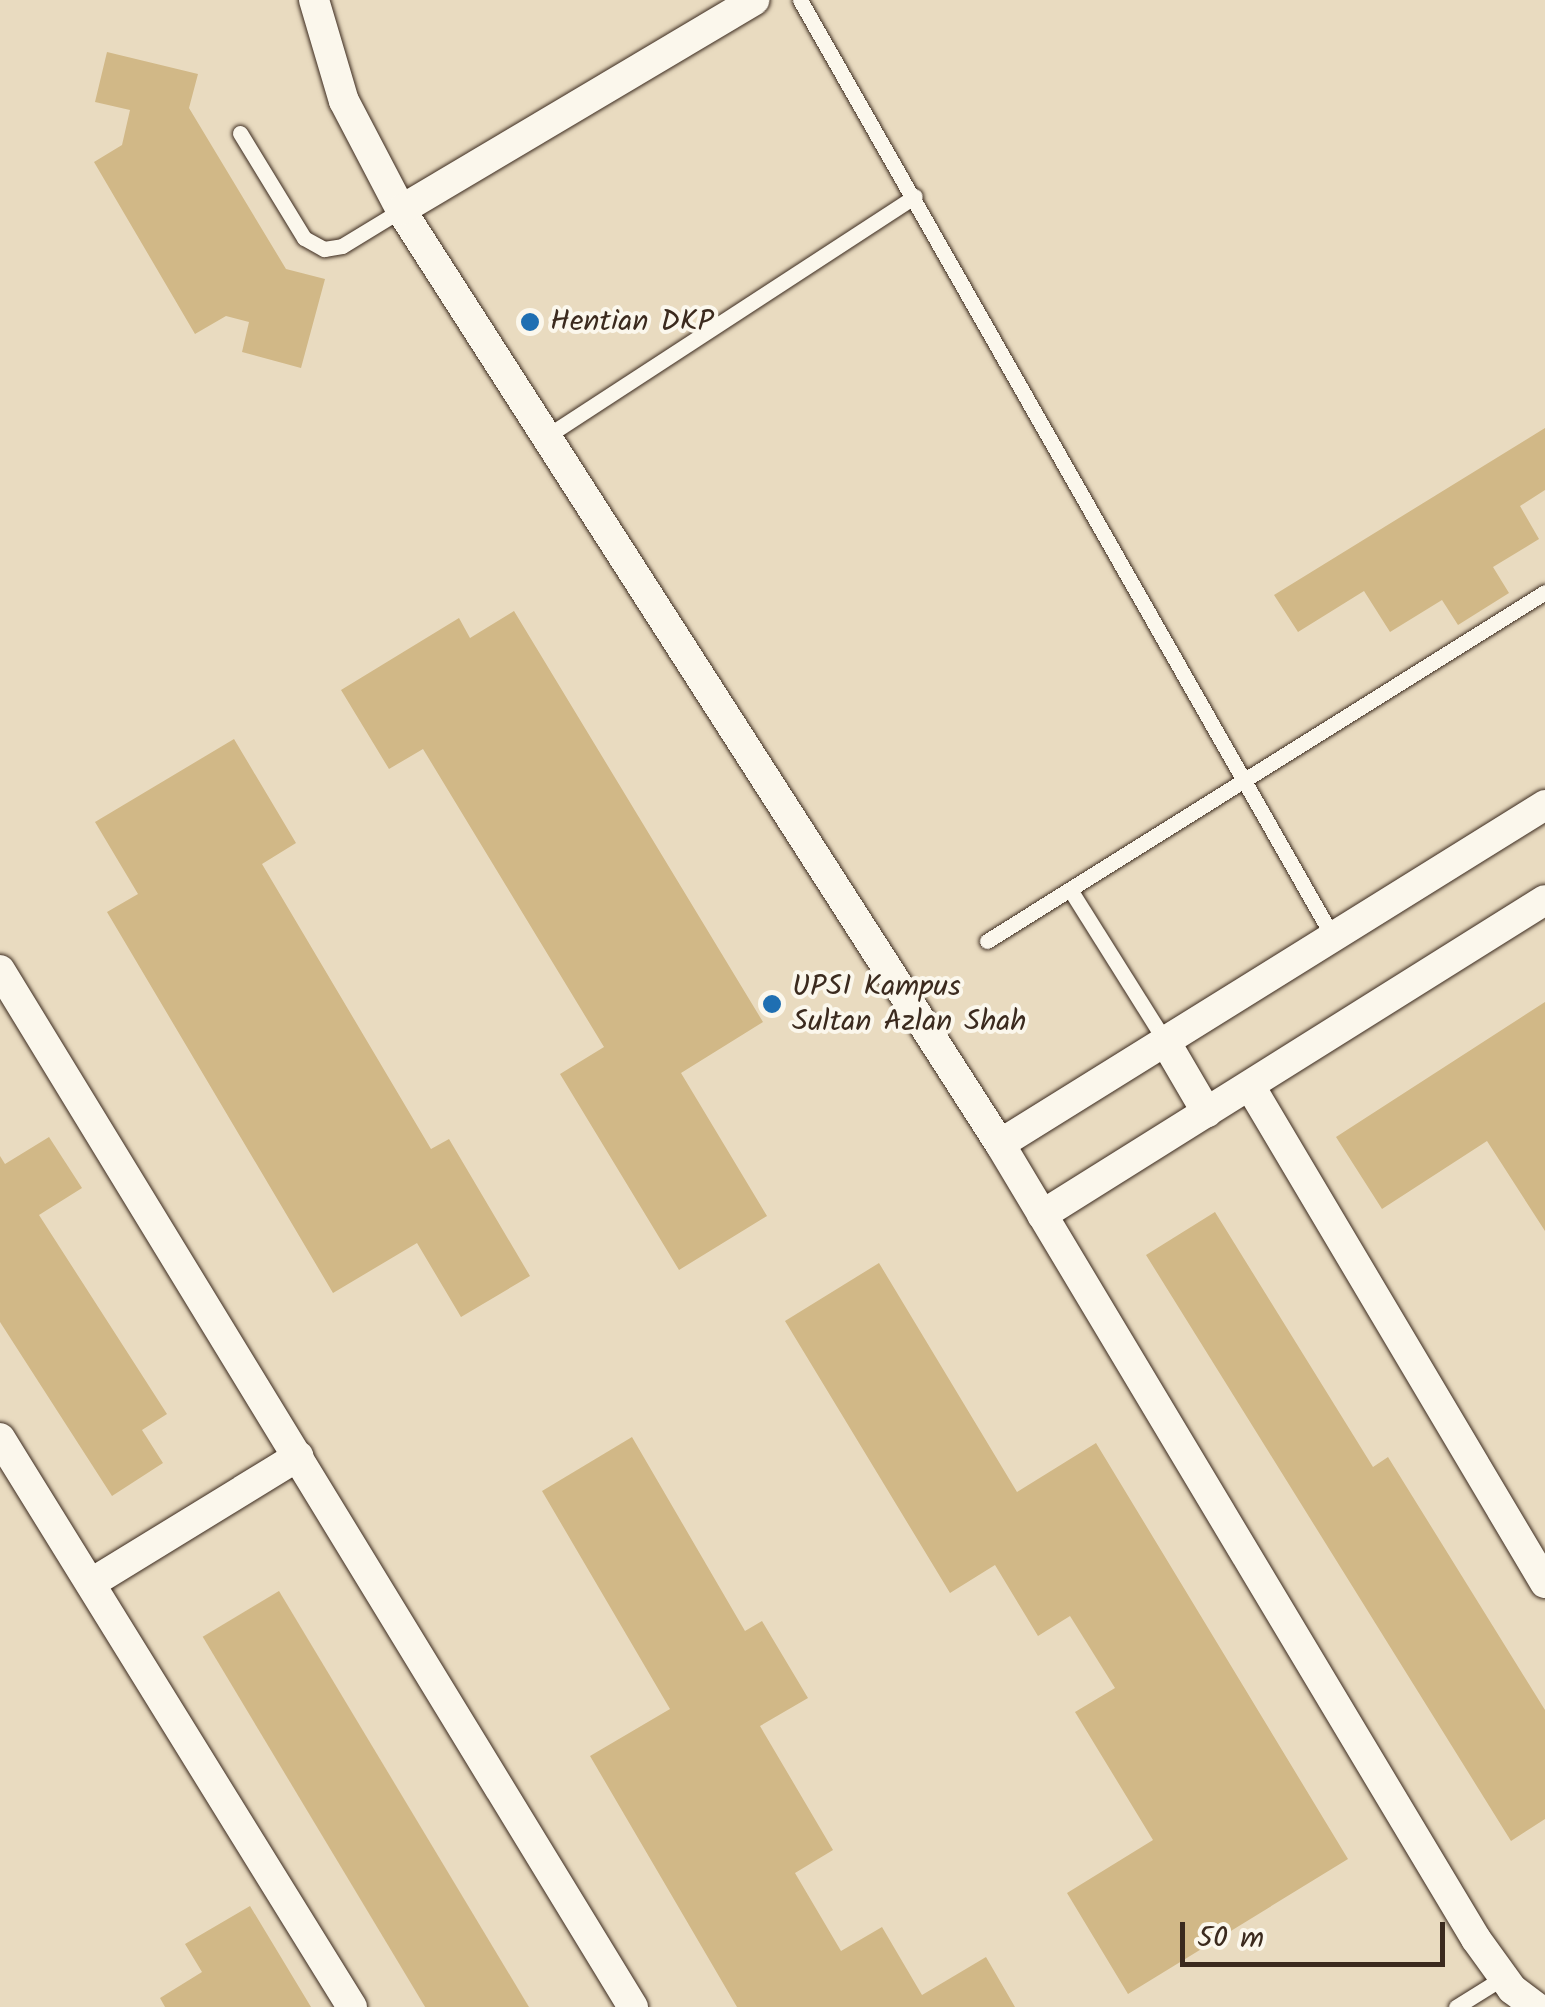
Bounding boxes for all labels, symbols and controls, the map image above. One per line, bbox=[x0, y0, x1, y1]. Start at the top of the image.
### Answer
place label: Hentian DKP bbox=[550, 304, 714, 340]
marker: Hentian DKP bbox=[519, 311, 541, 333]
place label: UPSI Kampus Sultan Azlan Shah bbox=[792, 969, 1026, 1040]
marker: UPSI Kampus Sultan Azlan Shah bbox=[761, 993, 783, 1015]
scale bar bbox=[1185, 1902, 1450, 1964]
text: 50 m bbox=[1197, 1915, 1264, 1963]

